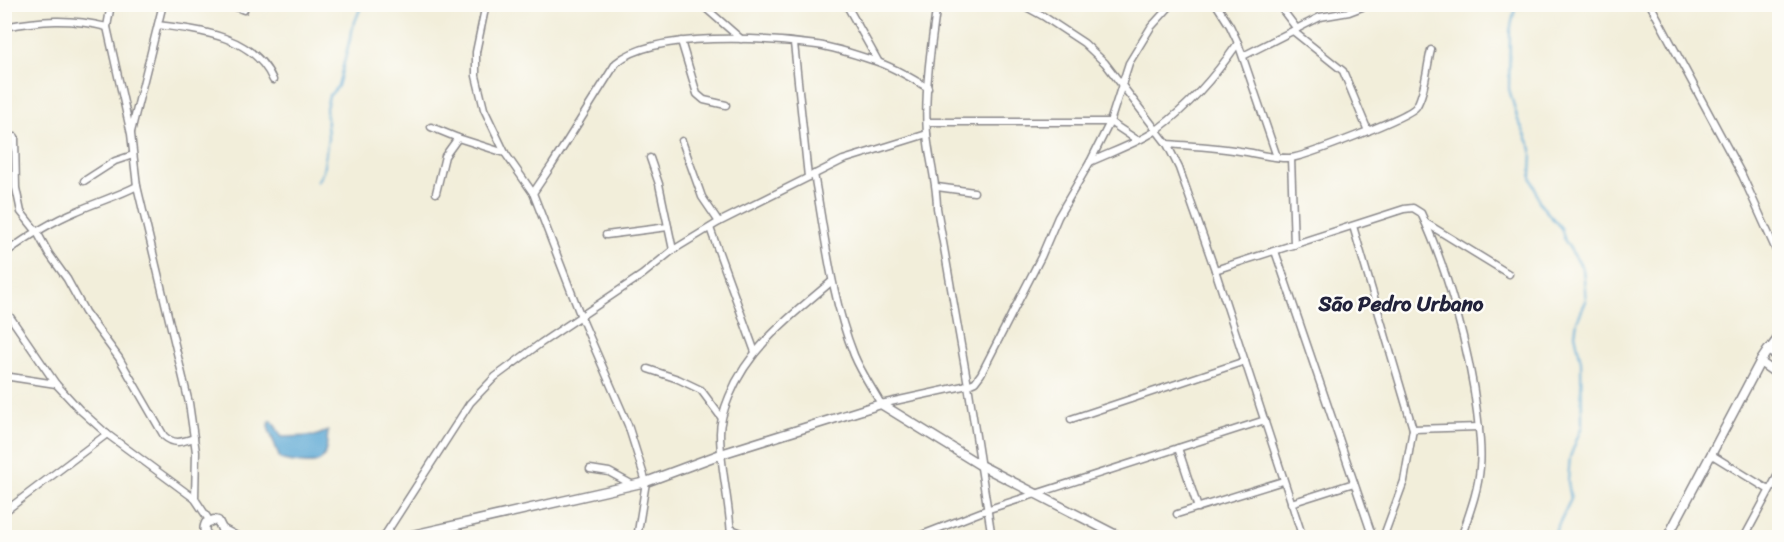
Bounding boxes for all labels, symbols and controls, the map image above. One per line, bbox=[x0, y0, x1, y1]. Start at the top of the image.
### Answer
district label: São Pedro Urbano bbox=[1317, 285, 1484, 323]

